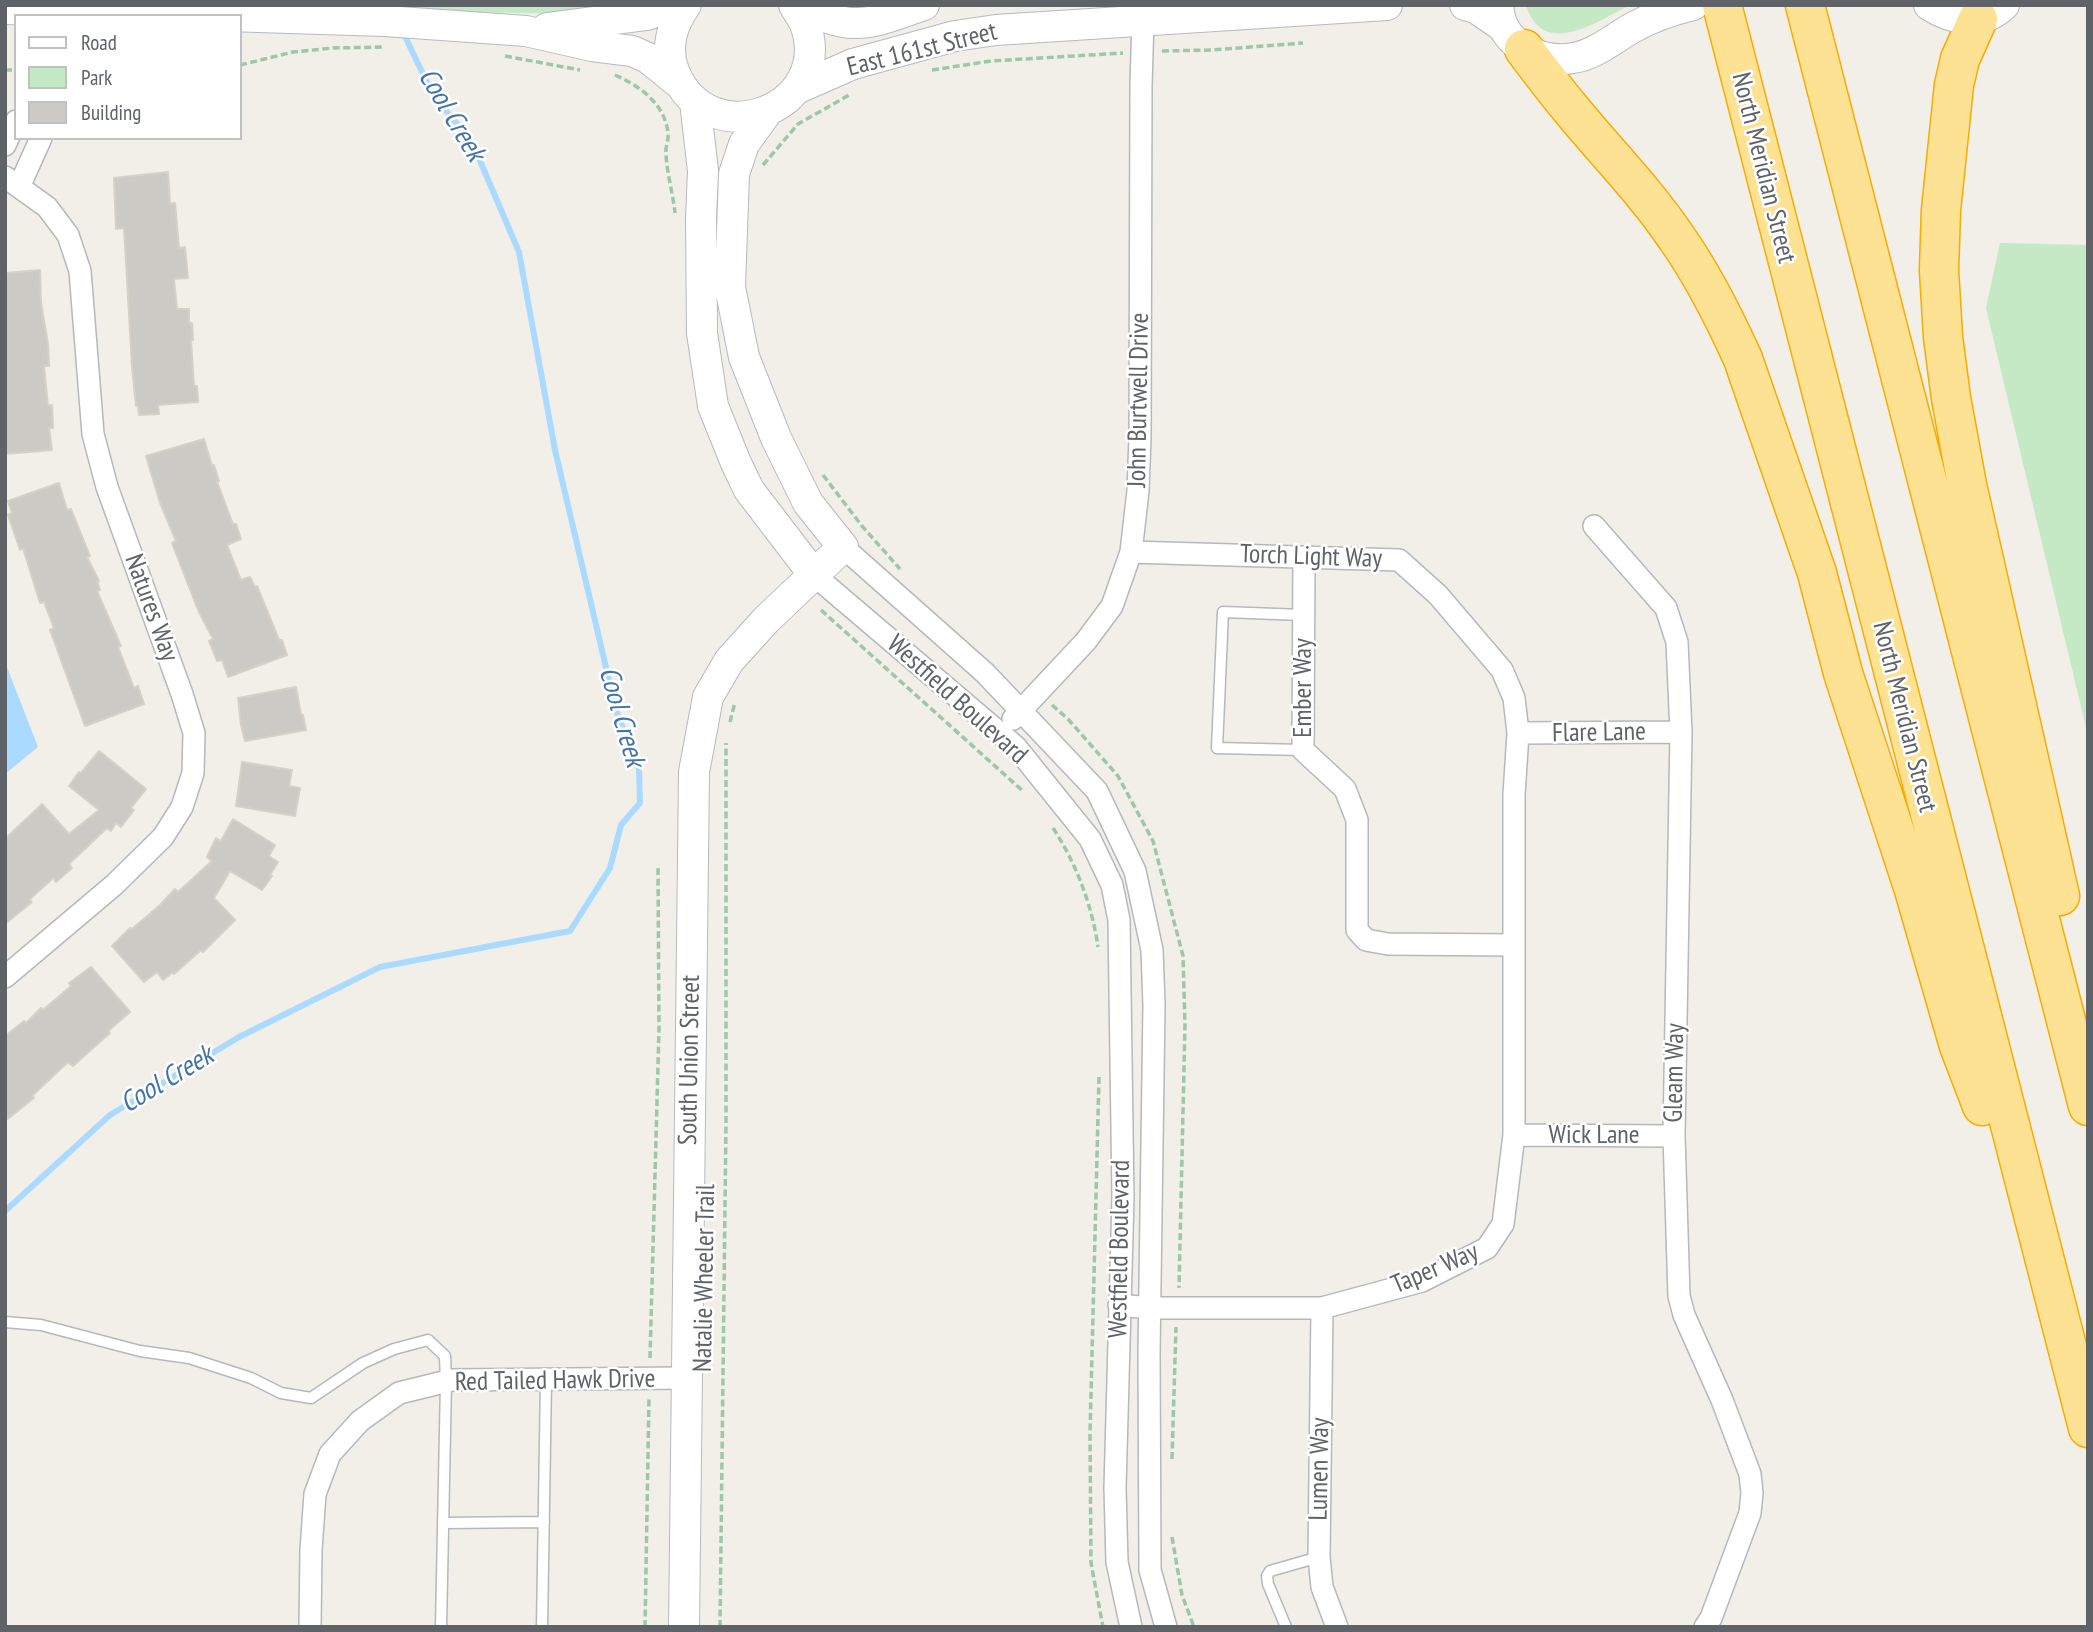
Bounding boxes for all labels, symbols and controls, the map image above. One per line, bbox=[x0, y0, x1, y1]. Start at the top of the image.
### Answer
legend bbox=[14, 14, 242, 140]
street label: East 161st Street bbox=[844, 16, 1000, 84]
text: Road bbox=[81, 29, 117, 56]
water label: Cool Creek bbox=[410, 62, 492, 168]
text: Park bbox=[81, 64, 112, 91]
street label: North Meridian Street bbox=[1724, 70, 1802, 266]
text: Building bbox=[81, 99, 141, 126]
street label: John Burtwell Drive bbox=[1122, 312, 1156, 488]
street label: Torch Light Way bbox=[1239, 539, 1383, 575]
street label: Natures Way bbox=[117, 550, 185, 666]
street label: North Meridian Street bbox=[1865, 619, 1943, 815]
street label: Westfield Boulevard bbox=[880, 629, 1034, 771]
street label: Ember Way bbox=[1288, 638, 1320, 738]
water label: Cool Creek bbox=[591, 663, 651, 771]
street label: Flare Lane bbox=[1552, 717, 1646, 749]
street label: South Union Street bbox=[673, 975, 707, 1145]
street label: Gleam Way bbox=[1659, 1023, 1691, 1123]
water label: Cool Creek bbox=[114, 1039, 220, 1121]
street label: Wick Lane bbox=[1549, 1120, 1639, 1152]
street label: Westfield Boulevard bbox=[1103, 1160, 1137, 1338]
street label: Natalie Wheeler Trail bbox=[688, 1184, 722, 1372]
street label: Taper Way bbox=[1387, 1237, 1483, 1301]
street label: Red Tailed Hawk Drive bbox=[454, 1364, 656, 1398]
street label: Lumen Way bbox=[1304, 1417, 1336, 1521]

